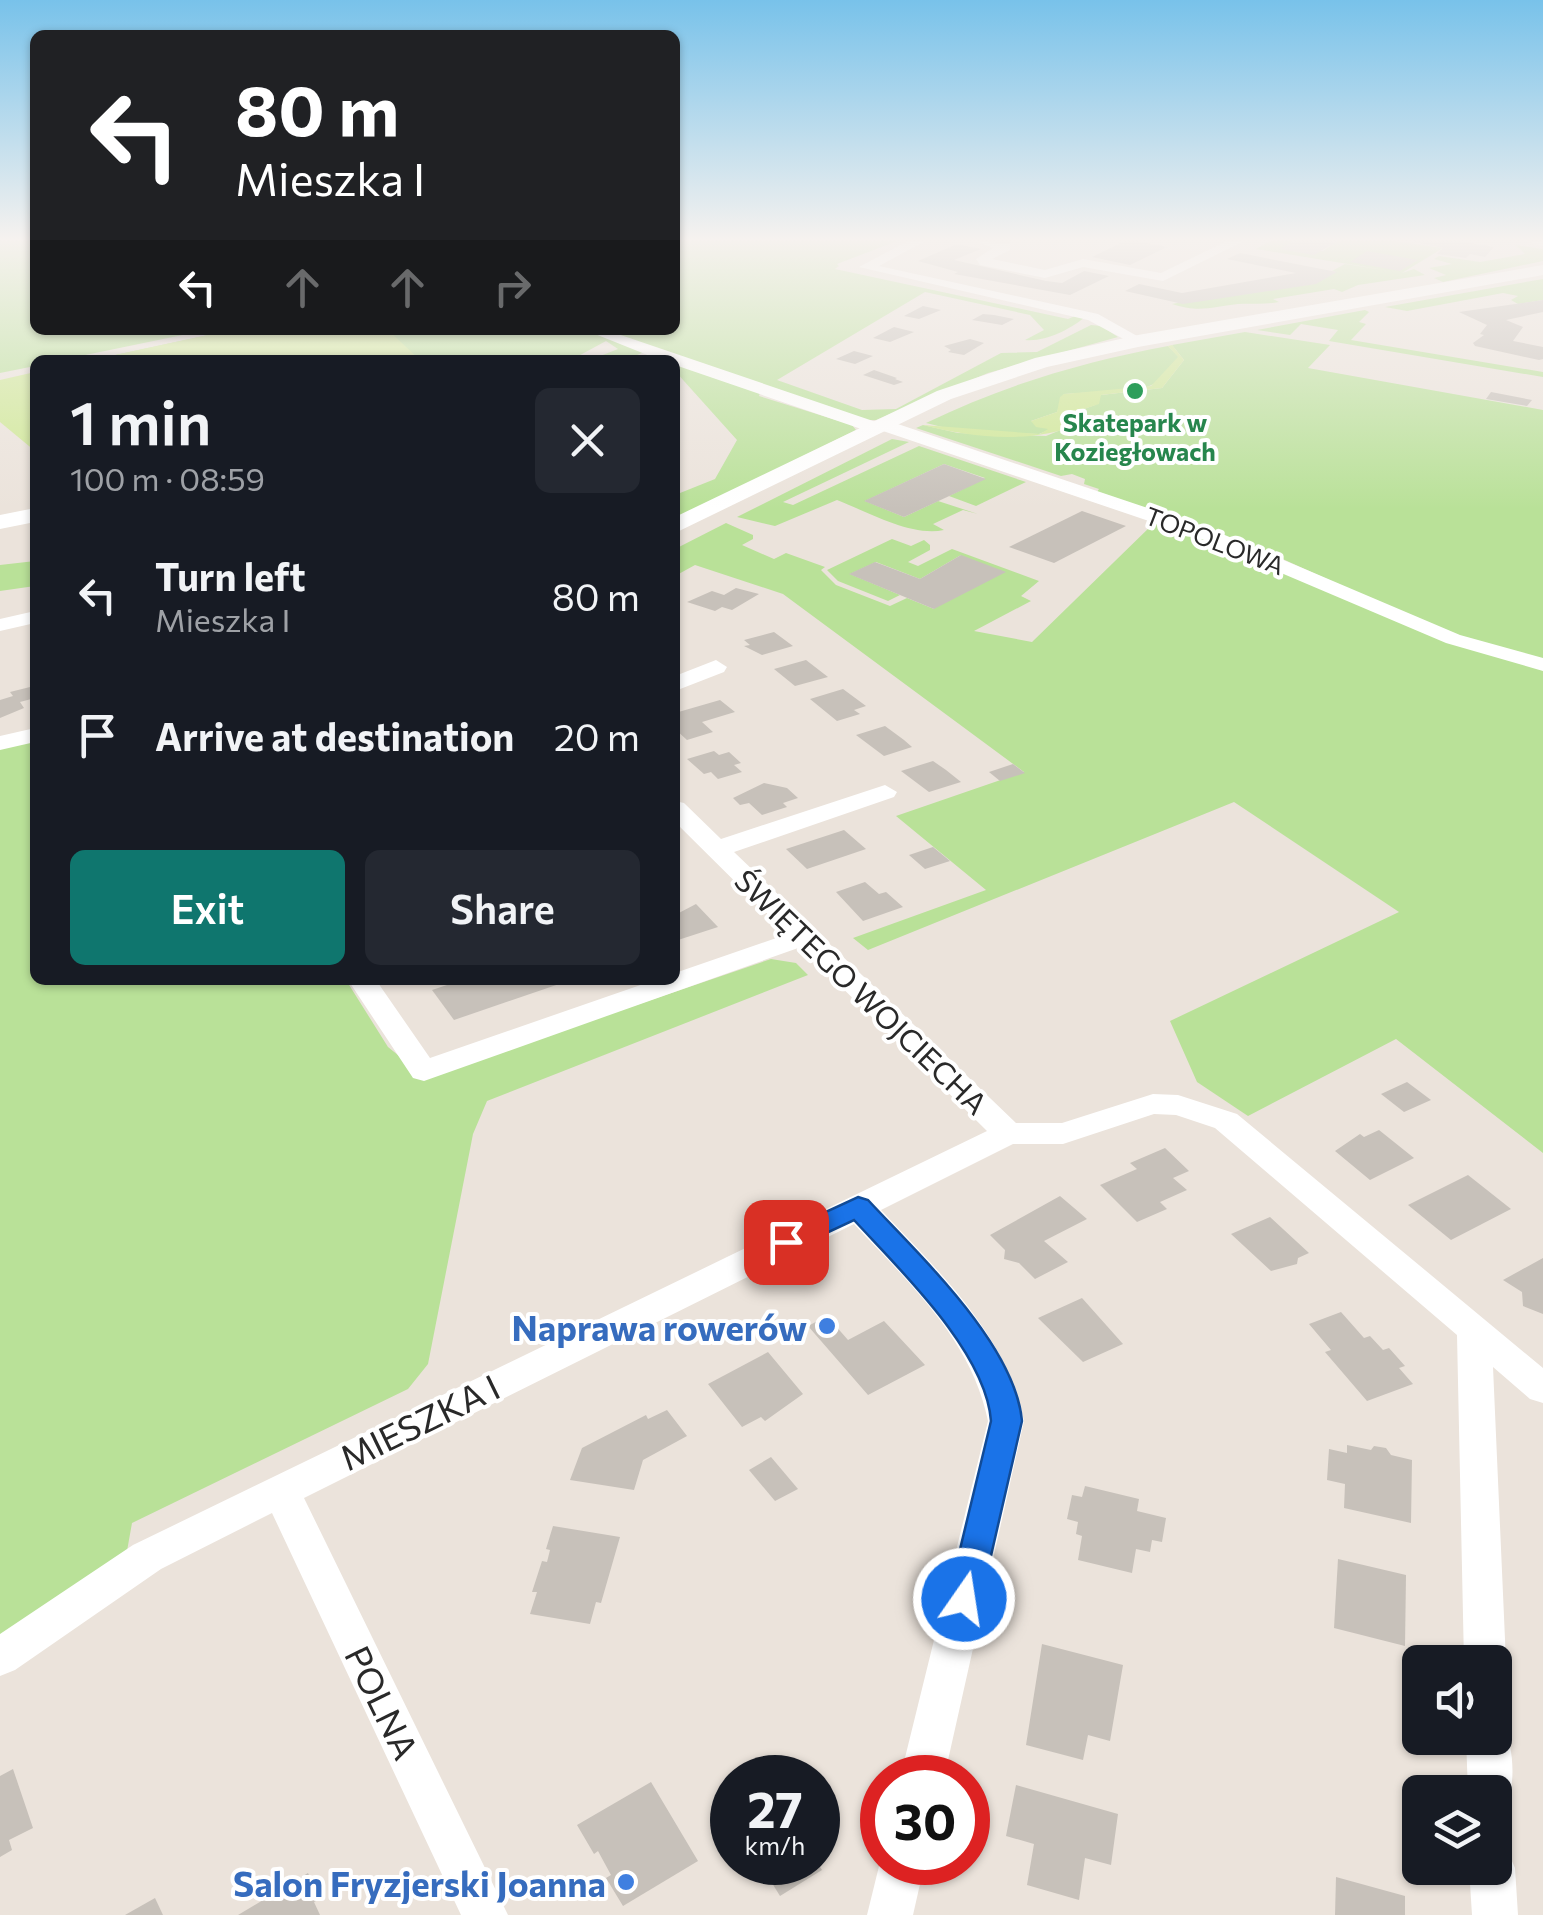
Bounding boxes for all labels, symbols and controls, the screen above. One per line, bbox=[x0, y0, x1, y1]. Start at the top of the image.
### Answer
text: 80 m bbox=[235, 65, 399, 150]
icon: left bbox=[70, 70, 200, 200]
text: Mieszka I bbox=[235, 150, 425, 205]
icon: left bbox=[170, 260, 225, 315]
icon: ahead bbox=[275, 260, 330, 315]
icon: ahead bbox=[380, 260, 435, 315]
icon: right bbox=[485, 260, 540, 315]
marker: Skatepark w Koziegłowach bbox=[1124, 380, 1146, 402]
text: 1 min bbox=[70, 384, 211, 457]
button: close bbox=[535, 388, 640, 493]
place label: Skatepark w Koziegłowach bbox=[1054, 407, 1216, 466]
text: 100 m · 08:59 bbox=[70, 458, 265, 498]
street label: TOPOLOWA bbox=[1141, 500, 1289, 580]
text: Turn left bbox=[155, 552, 306, 599]
icon: left bbox=[70, 568, 125, 623]
text: 80 m bbox=[552, 572, 640, 619]
text: Mieszka I bbox=[155, 599, 290, 639]
icon: arrive bbox=[70, 708, 125, 763]
text: Arrive at destination bbox=[155, 712, 514, 759]
text: 20 m bbox=[554, 712, 640, 759]
button: Exit bbox=[70, 850, 345, 965]
button: Share bbox=[365, 850, 640, 965]
street label: ŚWIĘTEGO WOJCIECHA bbox=[728, 861, 996, 1121]
pin bbox=[744, 1200, 829, 1285]
icon: arrive bbox=[759, 1215, 814, 1270]
place label: Naprawa rowerów bbox=[512, 1305, 807, 1348]
marker: Naprawa rowerów bbox=[816, 1315, 838, 1337]
street label: MIESZKA I bbox=[332, 1364, 506, 1478]
position arrow bbox=[912, 1547, 1016, 1651]
street label: POLNA bbox=[337, 1638, 429, 1766]
map controls bbox=[1402, 1645, 1512, 1885]
button: sound bbox=[1402, 1645, 1512, 1755]
speed limit sign: 30 bbox=[860, 1755, 990, 1885]
button: layers bbox=[1402, 1775, 1512, 1885]
text: 27 bbox=[747, 1777, 803, 1838]
text: km/h bbox=[745, 1830, 805, 1860]
place label: Salon Fryzjerski Joanna bbox=[233, 1861, 606, 1904]
marker: Salon Fryzjerski Joanna bbox=[615, 1871, 637, 1893]

